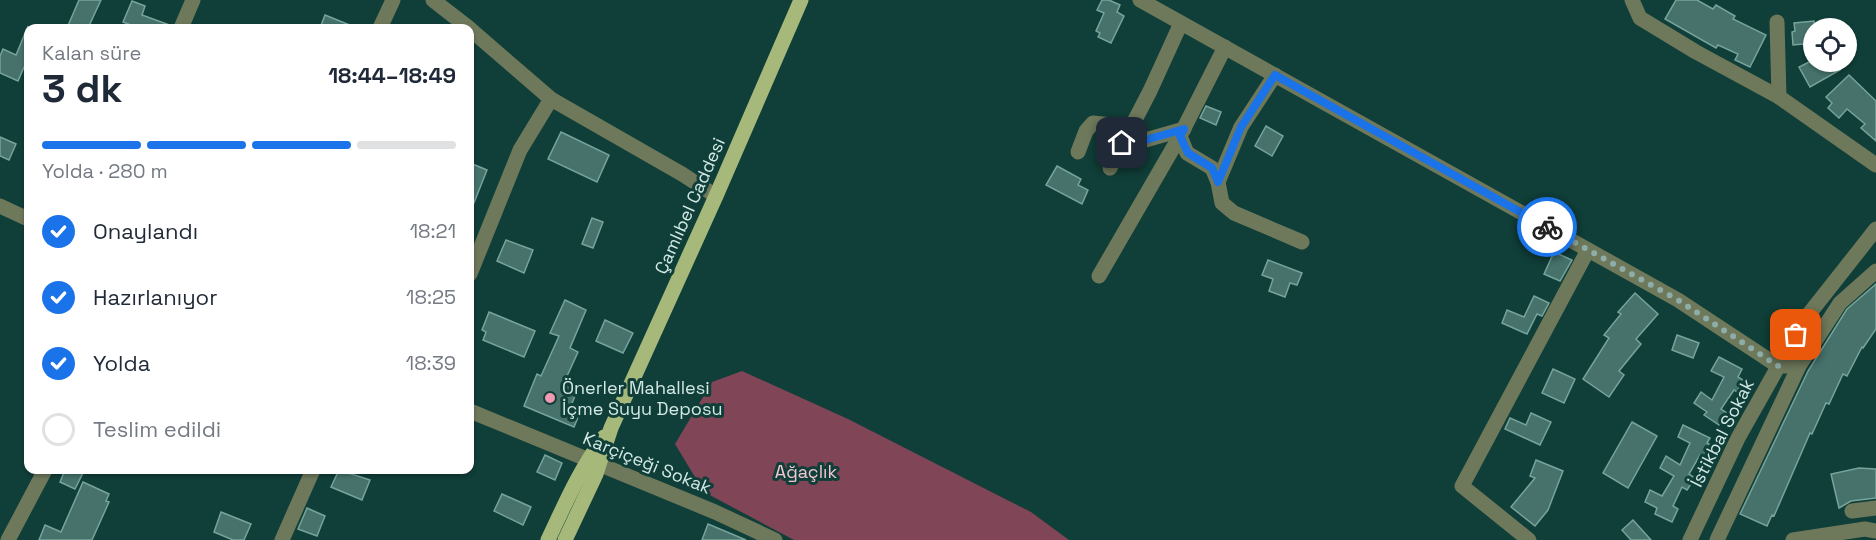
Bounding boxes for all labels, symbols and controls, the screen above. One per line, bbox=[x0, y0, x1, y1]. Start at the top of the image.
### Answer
map controls bbox=[1803, 18, 1857, 72]
button: locate bbox=[1803, 18, 1857, 72]
text: Kalan süre bbox=[42, 40, 141, 66]
text: 18:44–18:49 bbox=[328, 61, 456, 89]
text: 3 dk bbox=[42, 64, 123, 113]
pin bbox=[1096, 117, 1147, 168]
icon: home bbox=[1105, 126, 1138, 159]
street label: Çamlıbel Caddesi bbox=[649, 134, 730, 278]
text: Yolda · 280 m bbox=[42, 158, 168, 184]
courier bbox=[1517, 197, 1577, 257]
icon: bike bbox=[1531, 211, 1564, 244]
icon: check bbox=[42, 215, 75, 248]
text: Onaylandı bbox=[93, 217, 198, 245]
text: 18:21 bbox=[410, 218, 456, 244]
icon: check bbox=[42, 281, 75, 314]
text: Hazırlanıyor bbox=[93, 283, 218, 311]
text: 18:25 bbox=[406, 284, 456, 310]
pin bbox=[1770, 309, 1821, 360]
icon: bag bbox=[1779, 318, 1812, 351]
icon: check bbox=[42, 347, 75, 380]
text: Yolda bbox=[93, 349, 150, 377]
text: 18:39 bbox=[406, 350, 456, 376]
street label: İstikbal Sokak bbox=[1684, 374, 1759, 491]
place label: Önerler Mahallesi İçme Suyu Deposu bbox=[562, 376, 722, 420]
marker: Önerler Mahallesi İçme Suyu Deposu bbox=[543, 391, 557, 405]
text: Teslim edildi bbox=[93, 415, 221, 443]
street label: Karçiçeği Sokak bbox=[580, 426, 715, 499]
park label: Ağaçlık bbox=[775, 460, 837, 483]

